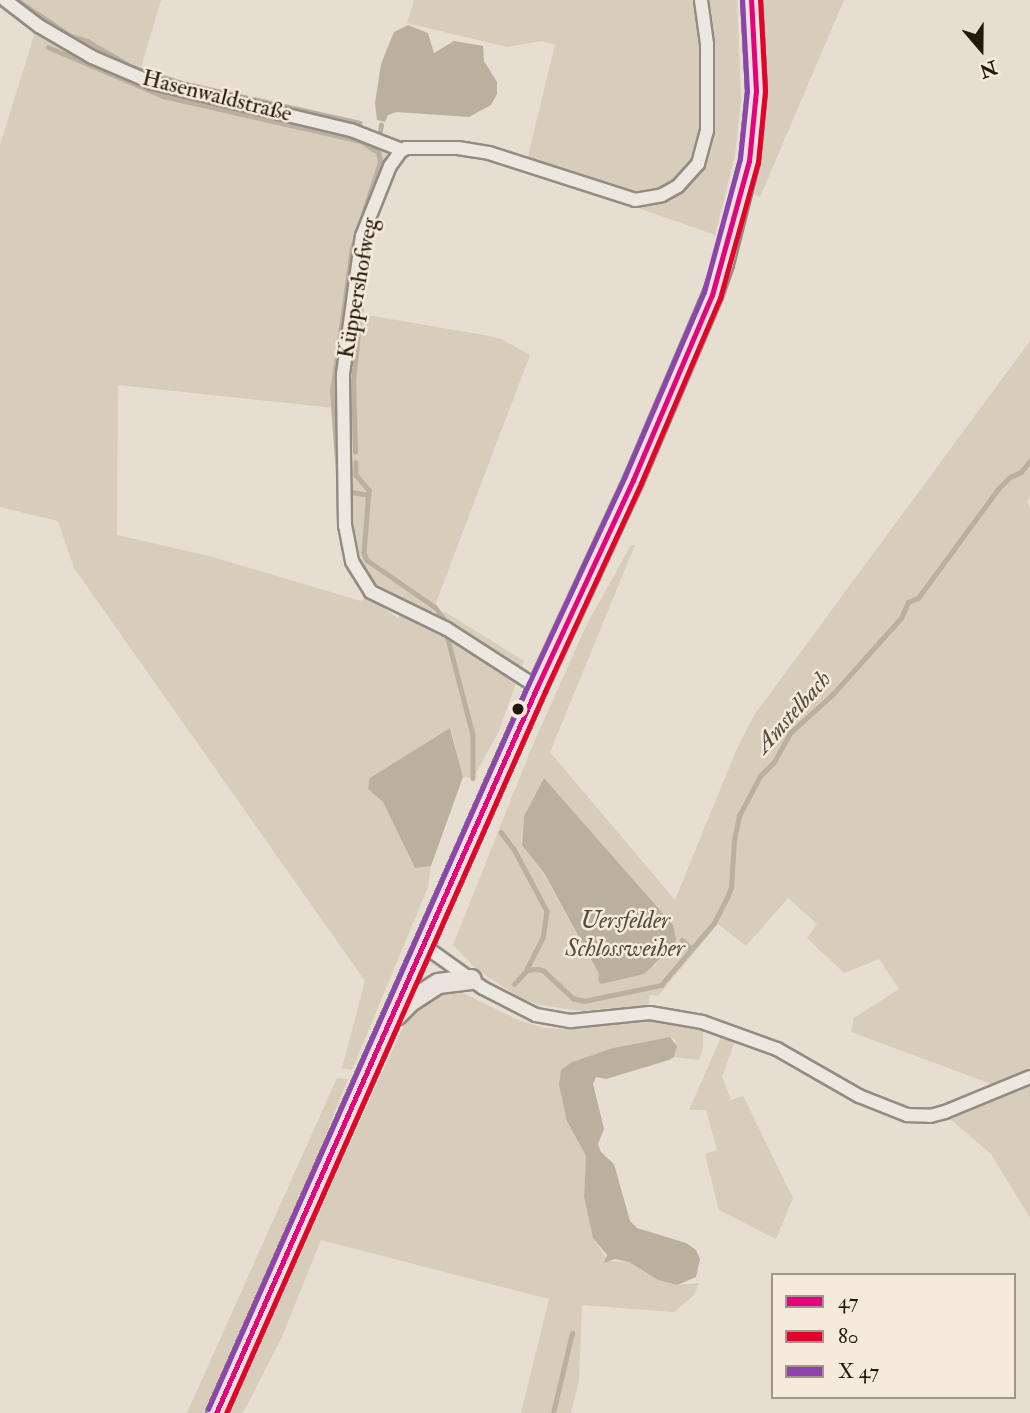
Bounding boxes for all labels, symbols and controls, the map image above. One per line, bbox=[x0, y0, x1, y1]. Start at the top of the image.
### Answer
north arrow bbox=[946, 14, 1016, 84]
text: N bbox=[976, 55, 1000, 83]
street label: Hasenwaldstraße bbox=[139, 64, 295, 128]
street label: Küppershofweg bbox=[332, 215, 384, 361]
water label: Amstelbach bbox=[749, 665, 837, 759]
unlabelled marker bbox=[511, 702, 525, 716]
water label: Uersfelder Schlossweiher bbox=[565, 907, 685, 963]
legend bbox=[771, 1273, 1016, 1399]
text: 47 bbox=[838, 1288, 858, 1315]
text: 80 bbox=[838, 1323, 859, 1350]
text: X 47 bbox=[838, 1358, 879, 1385]

